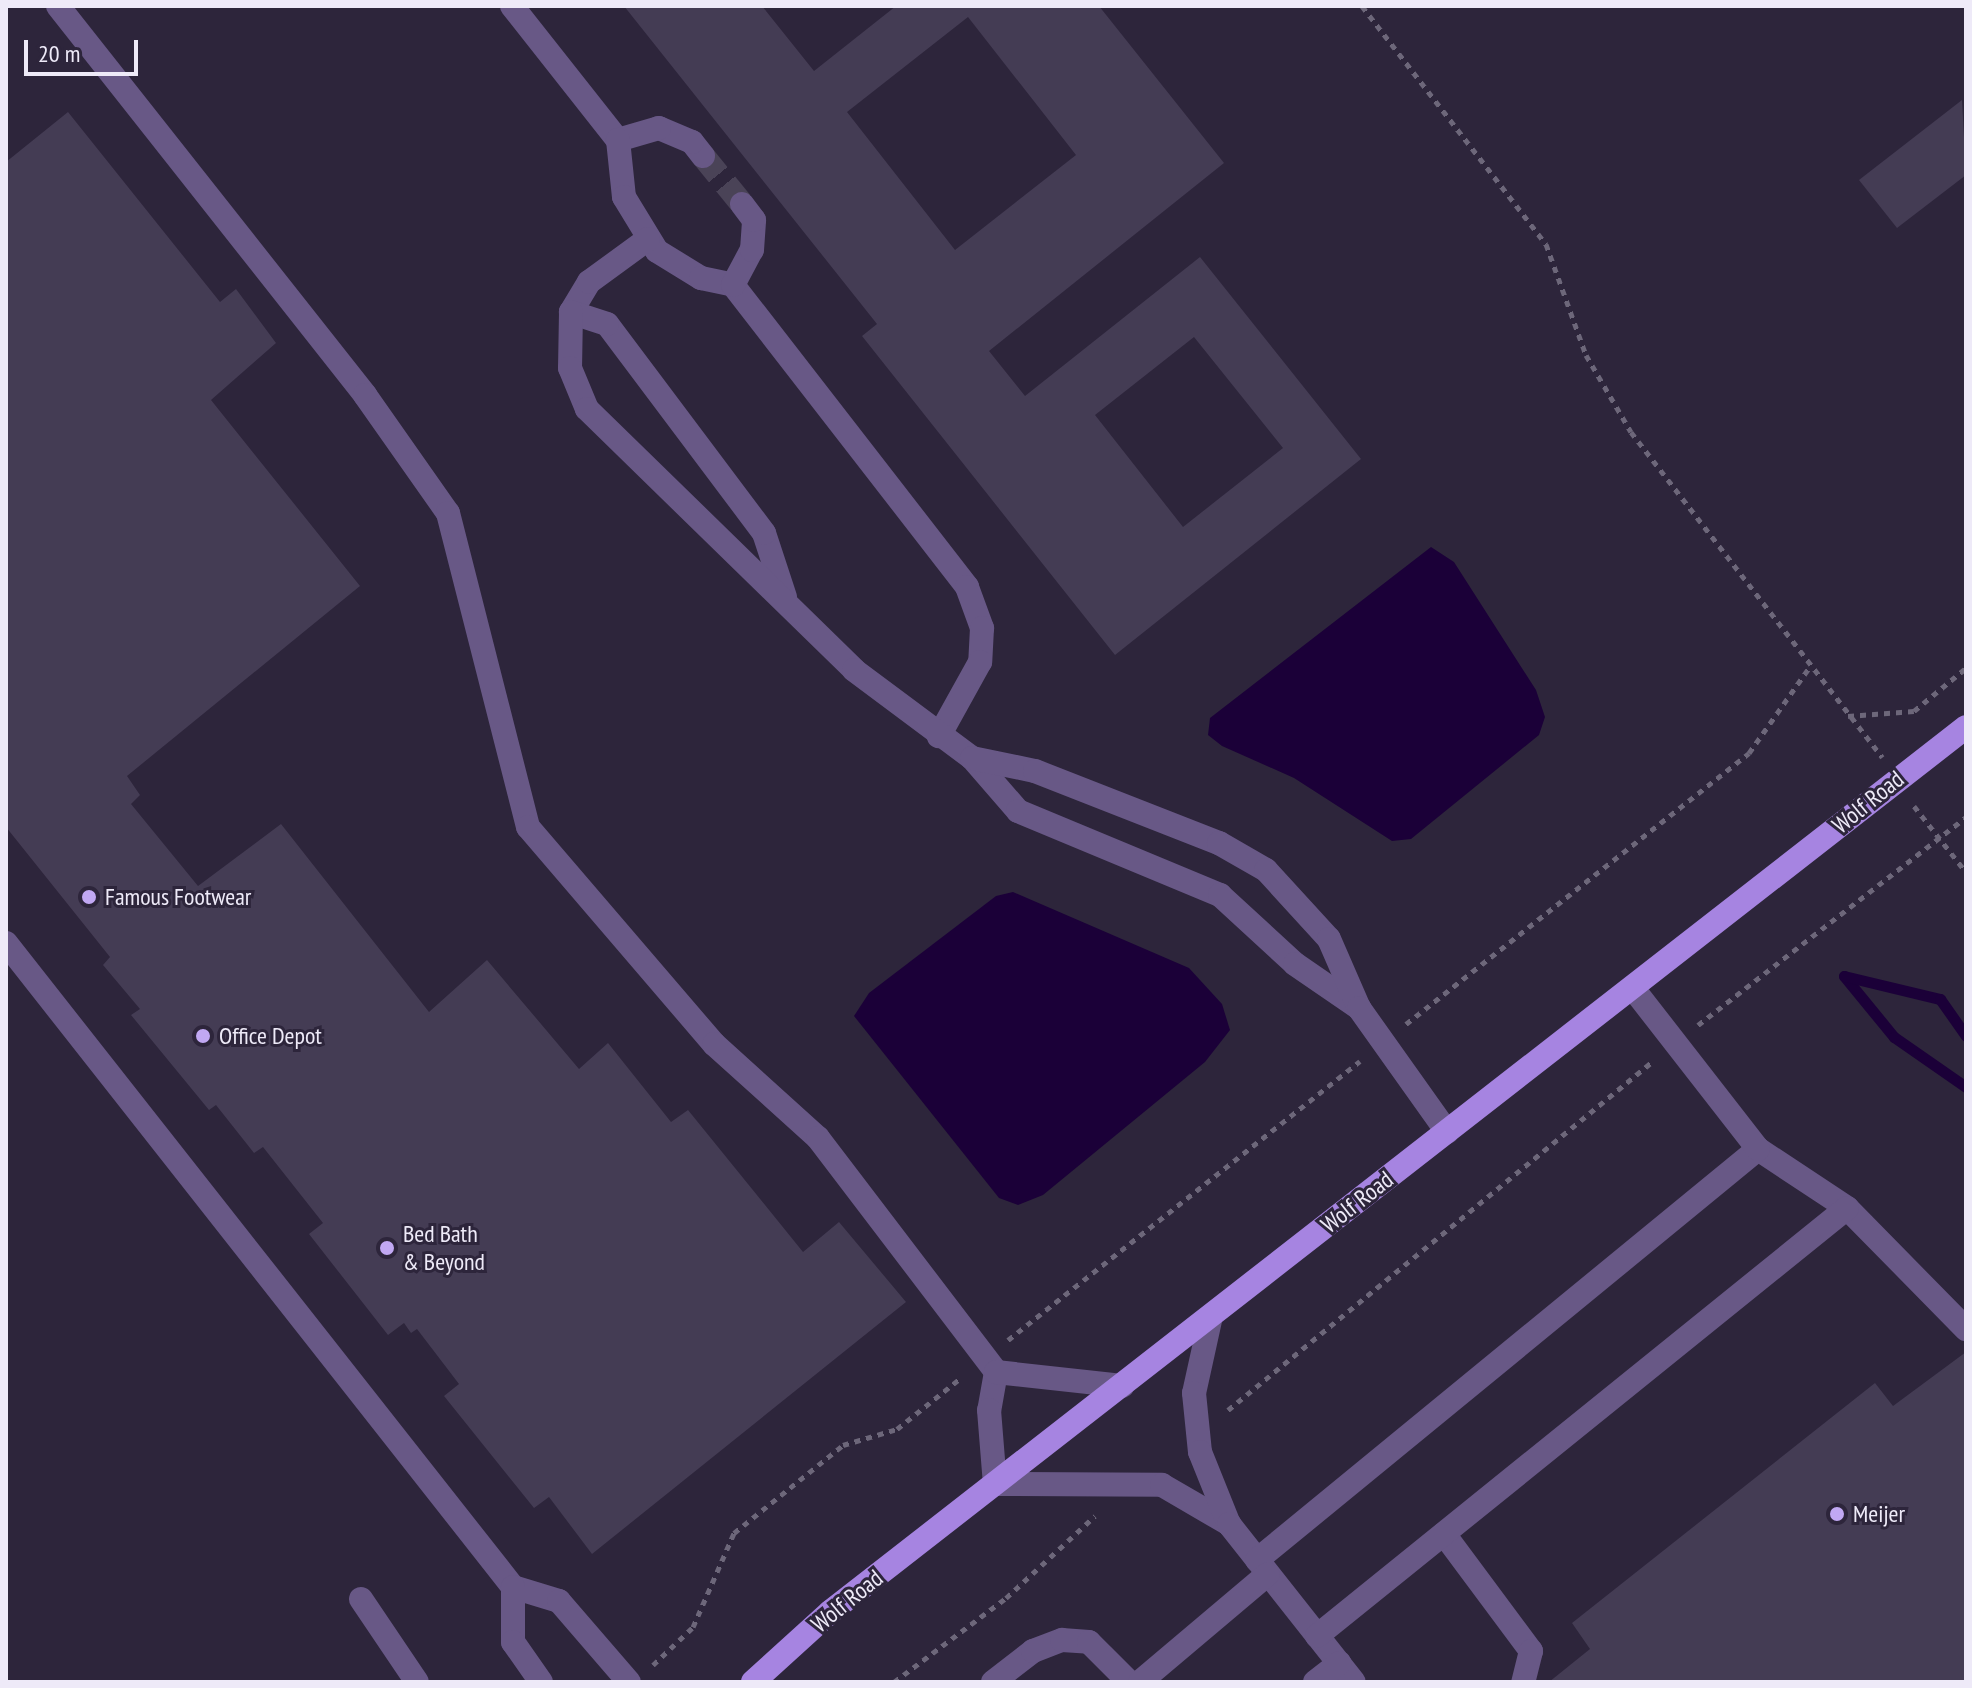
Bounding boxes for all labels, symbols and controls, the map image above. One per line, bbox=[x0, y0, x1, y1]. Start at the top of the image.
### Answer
scale bar bbox=[28, 24, 142, 74]
text: 20 m bbox=[38, 38, 80, 69]
street label: Wolf Road bbox=[1827, 765, 1909, 839]
place label: Famous Footwear bbox=[105, 883, 251, 911]
marker: Famous Footwear bbox=[80, 888, 98, 906]
place label: Office Depot bbox=[219, 1022, 322, 1050]
marker: Office Depot bbox=[194, 1027, 212, 1045]
street label: Wolf Road bbox=[1315, 1165, 1399, 1239]
place label: Bed Bath & Beyond bbox=[403, 1220, 485, 1276]
marker: Bed Bath & Beyond bbox=[378, 1239, 396, 1257]
place label: Meijer bbox=[1853, 1500, 1905, 1528]
marker: Meijer bbox=[1828, 1505, 1846, 1523]
street label: Wolf Road bbox=[806, 1564, 888, 1638]

